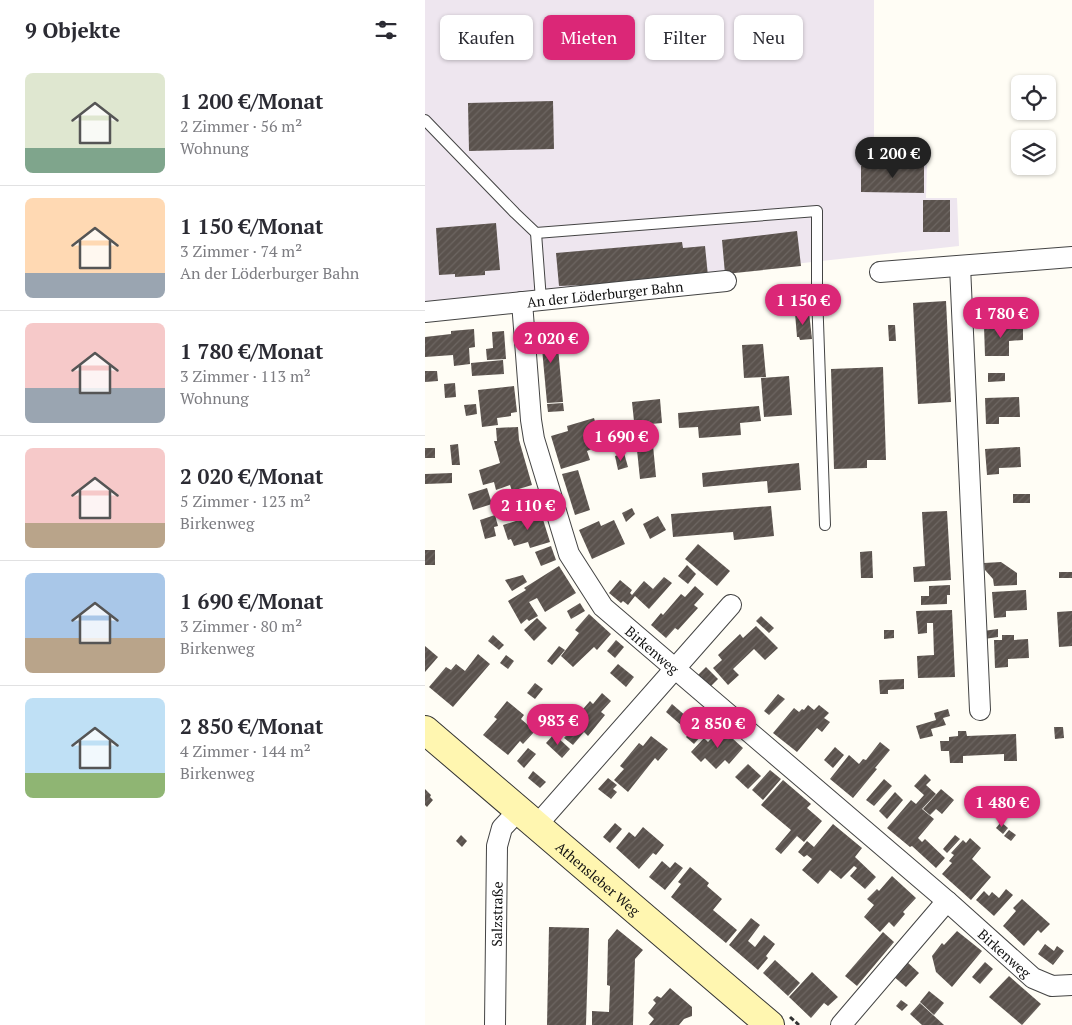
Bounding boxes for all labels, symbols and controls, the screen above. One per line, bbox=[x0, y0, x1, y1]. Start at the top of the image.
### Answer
chip: Kaufen bbox=[440, 15, 533, 60]
chip: Mieten bbox=[543, 15, 635, 60]
chip: Filter bbox=[645, 15, 724, 60]
chip: Neu bbox=[734, 15, 803, 60]
text: 9 Objekte bbox=[25, 16, 121, 44]
icon: filters bbox=[372, 16, 400, 44]
map controls bbox=[1011, 75, 1056, 175]
button: locate bbox=[1011, 75, 1056, 120]
text: 1 200 €/Monat bbox=[180, 87, 324, 115]
icon: home bbox=[65, 93, 125, 153]
text: 2 Zimmer · 56 m² bbox=[180, 115, 302, 137]
button: layers bbox=[1011, 130, 1056, 175]
pin: 1 200 € bbox=[847, 136, 939, 179]
text: Wohnung bbox=[180, 137, 249, 159]
text: 1 200 € bbox=[866, 142, 920, 164]
text: 1 150 €/Monat bbox=[180, 212, 324, 240]
icon: home bbox=[65, 218, 125, 278]
text: 3 Zimmer · 74 m² bbox=[180, 240, 302, 262]
text: An der Löderburger Bahn bbox=[180, 262, 359, 284]
street label: An der Löderburger Bahn bbox=[526, 276, 685, 311]
pin: 1 150 € bbox=[757, 284, 849, 326]
text: 1 150 € bbox=[776, 289, 830, 311]
pin: 1 780 € bbox=[955, 296, 1047, 339]
text: 1 780 € bbox=[974, 302, 1028, 324]
pin: 2 020 € bbox=[505, 322, 597, 364]
text: 2 020 € bbox=[524, 327, 578, 349]
text: 1 780 €/Monat bbox=[180, 337, 324, 365]
icon: home bbox=[65, 343, 125, 403]
text: 3 Zimmer · 113 m² bbox=[180, 365, 311, 387]
text: Wohnung bbox=[180, 387, 249, 409]
pin: 1 690 € bbox=[575, 420, 667, 462]
text: 1 690 € bbox=[594, 425, 648, 447]
text: 2 020 €/Monat bbox=[180, 462, 324, 490]
icon: home bbox=[65, 468, 125, 528]
pin: 2 110 € bbox=[482, 488, 574, 531]
text: 5 Zimmer · 123 m² bbox=[180, 490, 311, 512]
text: 2 110 € bbox=[501, 494, 555, 516]
text: Birkenweg bbox=[180, 512, 254, 534]
text: 1 690 €/Monat bbox=[180, 587, 324, 615]
icon: home bbox=[65, 593, 125, 653]
text: 3 Zimmer · 80 m² bbox=[180, 615, 302, 637]
street label: Birkenweg bbox=[622, 621, 684, 678]
text: Birkenweg bbox=[180, 637, 254, 659]
pin: 983 € bbox=[523, 704, 593, 746]
pin: 2 850 € bbox=[672, 706, 764, 749]
text: 983 € bbox=[538, 709, 578, 731]
text: 2 850 €/Monat bbox=[180, 712, 324, 740]
text: 2 850 € bbox=[691, 712, 745, 734]
icon: home bbox=[65, 718, 125, 778]
text: 4 Zimmer · 144 m² bbox=[180, 740, 311, 762]
text: Birkenweg bbox=[180, 762, 254, 784]
pin: 1 480 € bbox=[956, 786, 1048, 828]
text: 1 480 € bbox=[975, 791, 1029, 813]
street label: Athensleber Weg bbox=[552, 837, 645, 920]
street label: Salzstraße bbox=[486, 881, 506, 947]
street label: Birkenweg bbox=[974, 924, 1036, 982]

